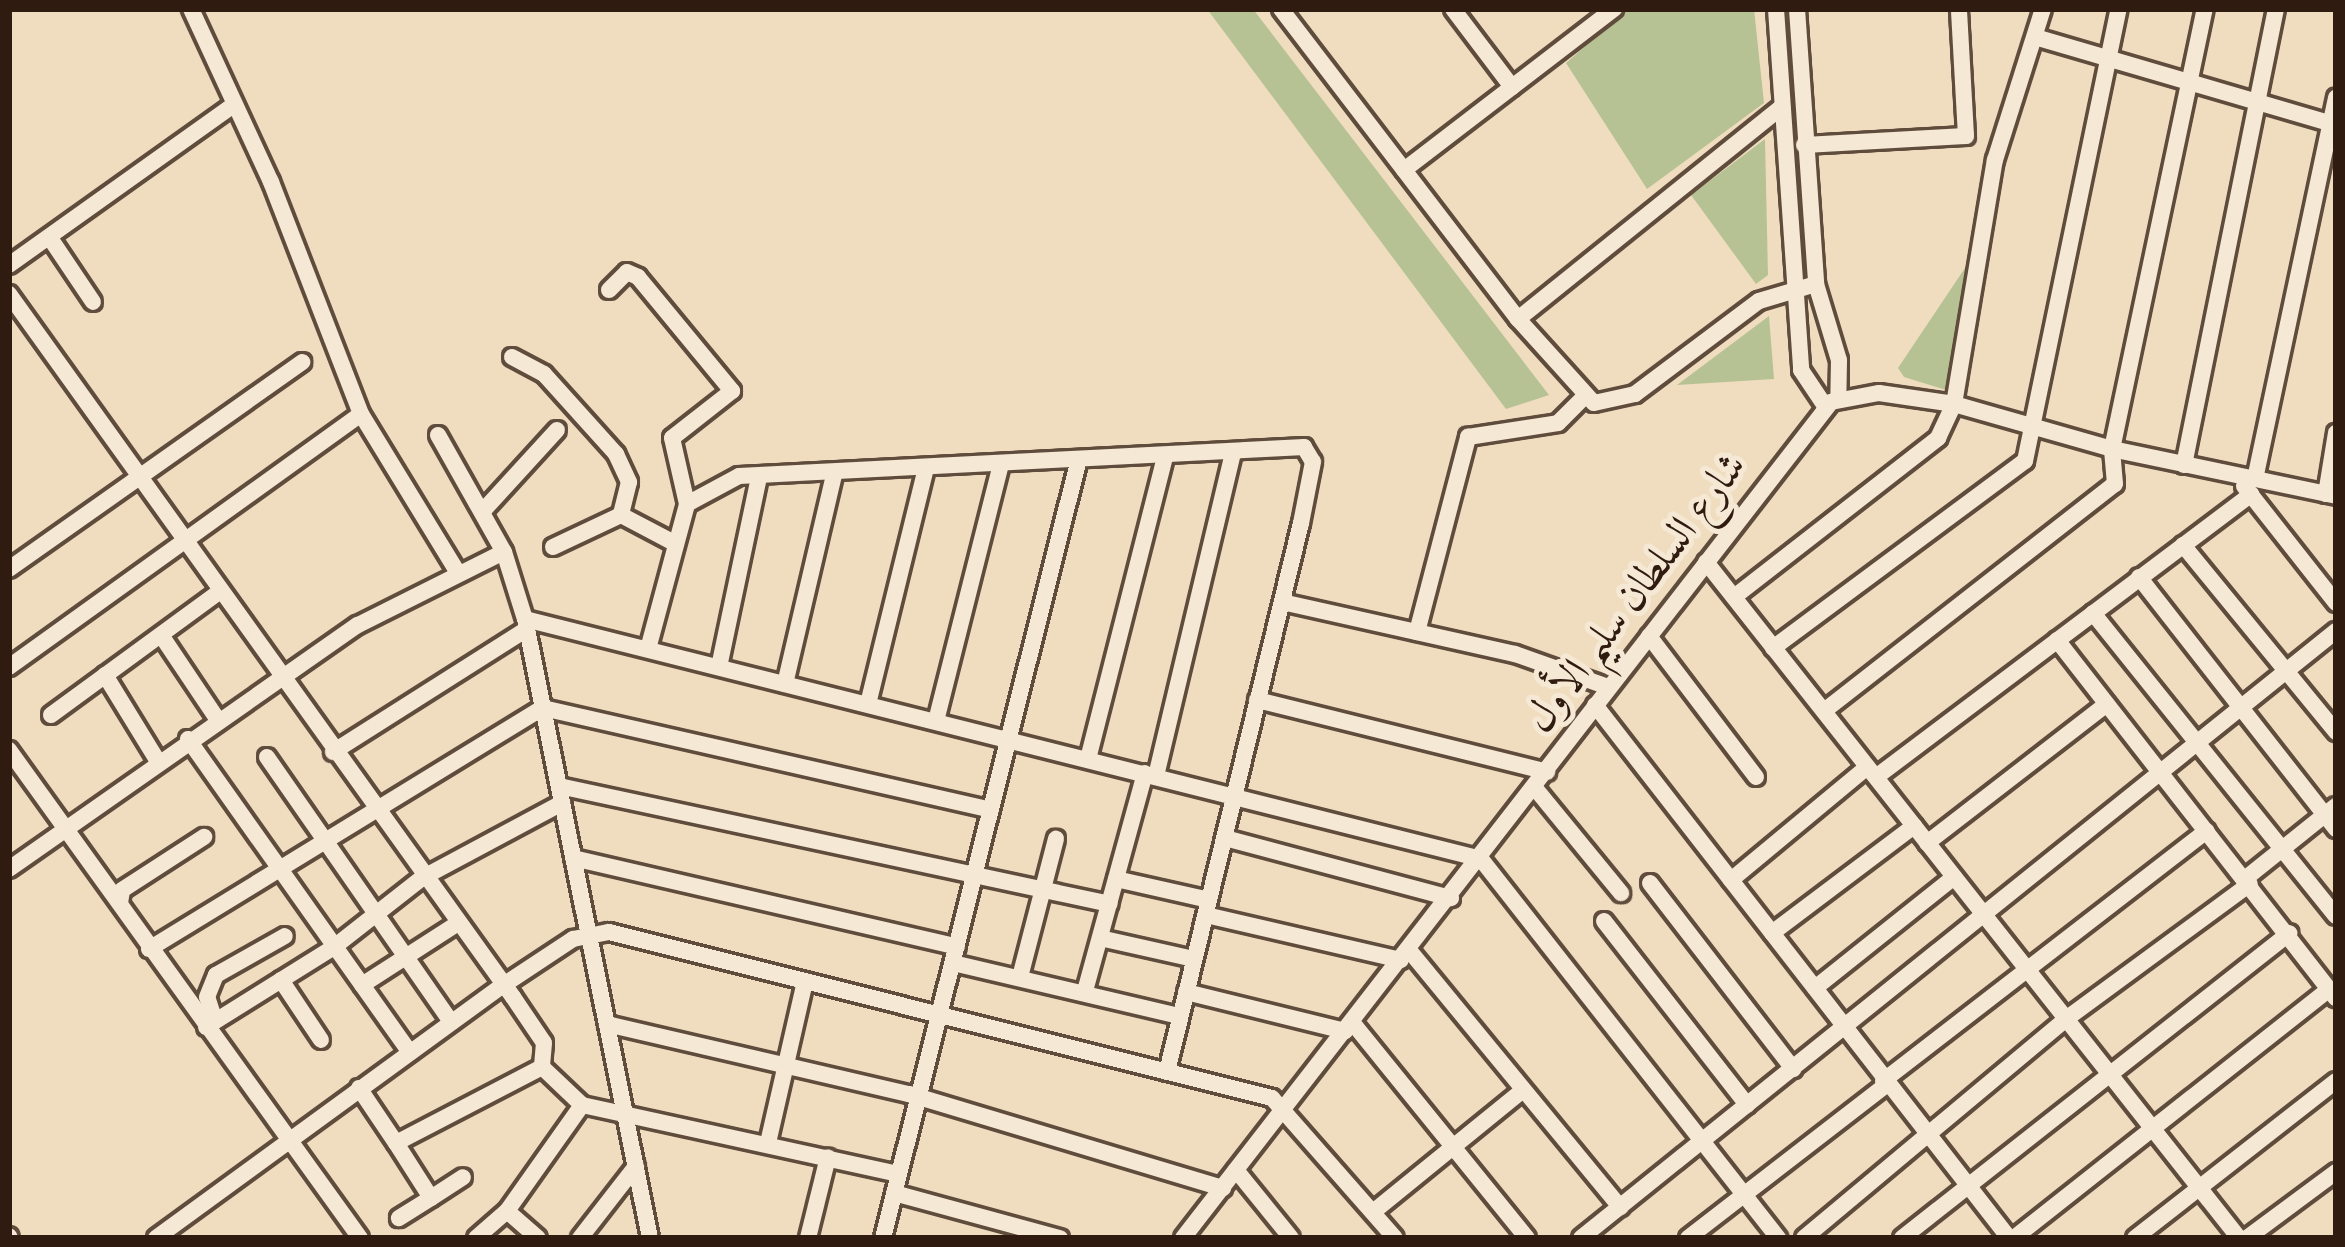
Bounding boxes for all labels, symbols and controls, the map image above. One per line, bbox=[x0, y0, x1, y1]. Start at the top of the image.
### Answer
street label: شارع السلطان سليم الأول bbox=[1516, 444, 1760, 744]

